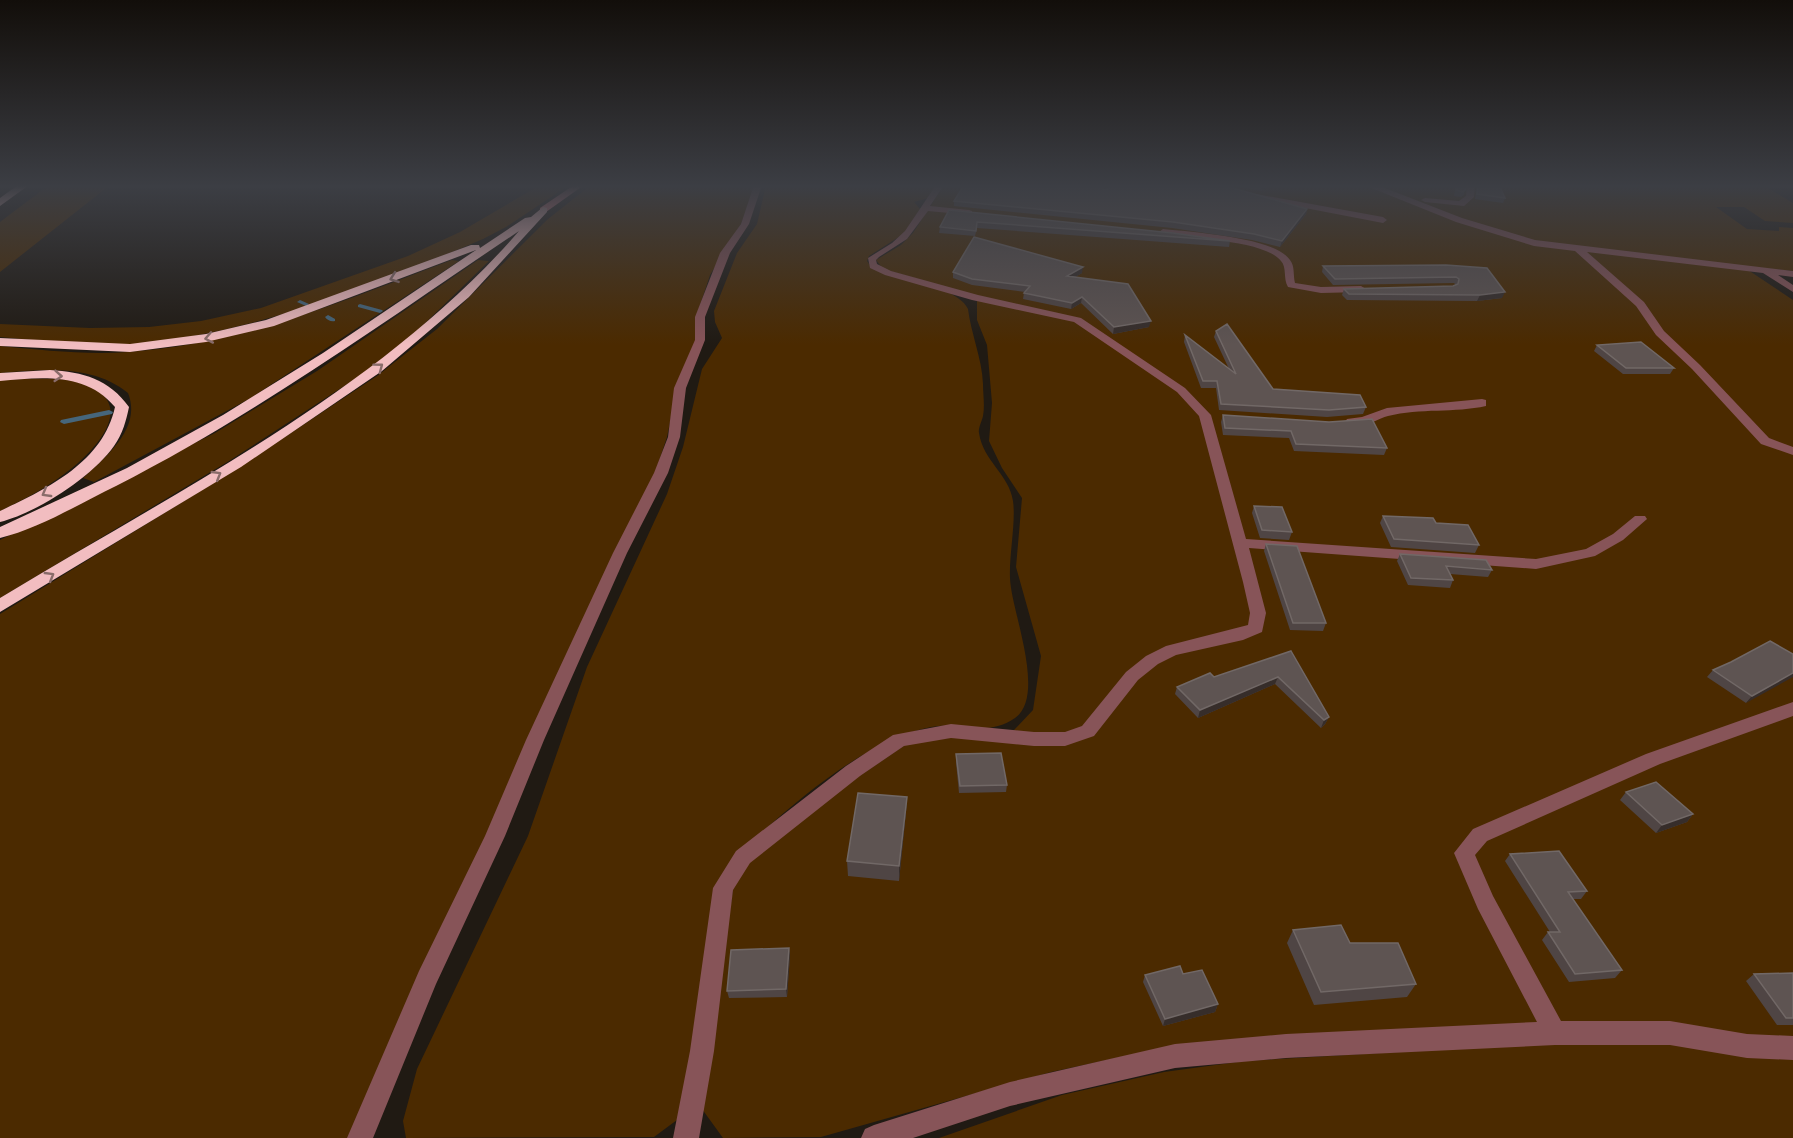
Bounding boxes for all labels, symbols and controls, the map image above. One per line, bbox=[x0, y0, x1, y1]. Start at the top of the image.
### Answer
one-way arrow bbox=[389, 270, 400, 283]
one-way arrow bbox=[204, 330, 214, 343]
one-way arrow bbox=[373, 363, 384, 374]
one-way arrow bbox=[54, 369, 63, 382]
one-way arrow bbox=[211, 470, 221, 482]
one-way arrow bbox=[42, 486, 52, 497]
one-way arrow bbox=[44, 571, 54, 583]

